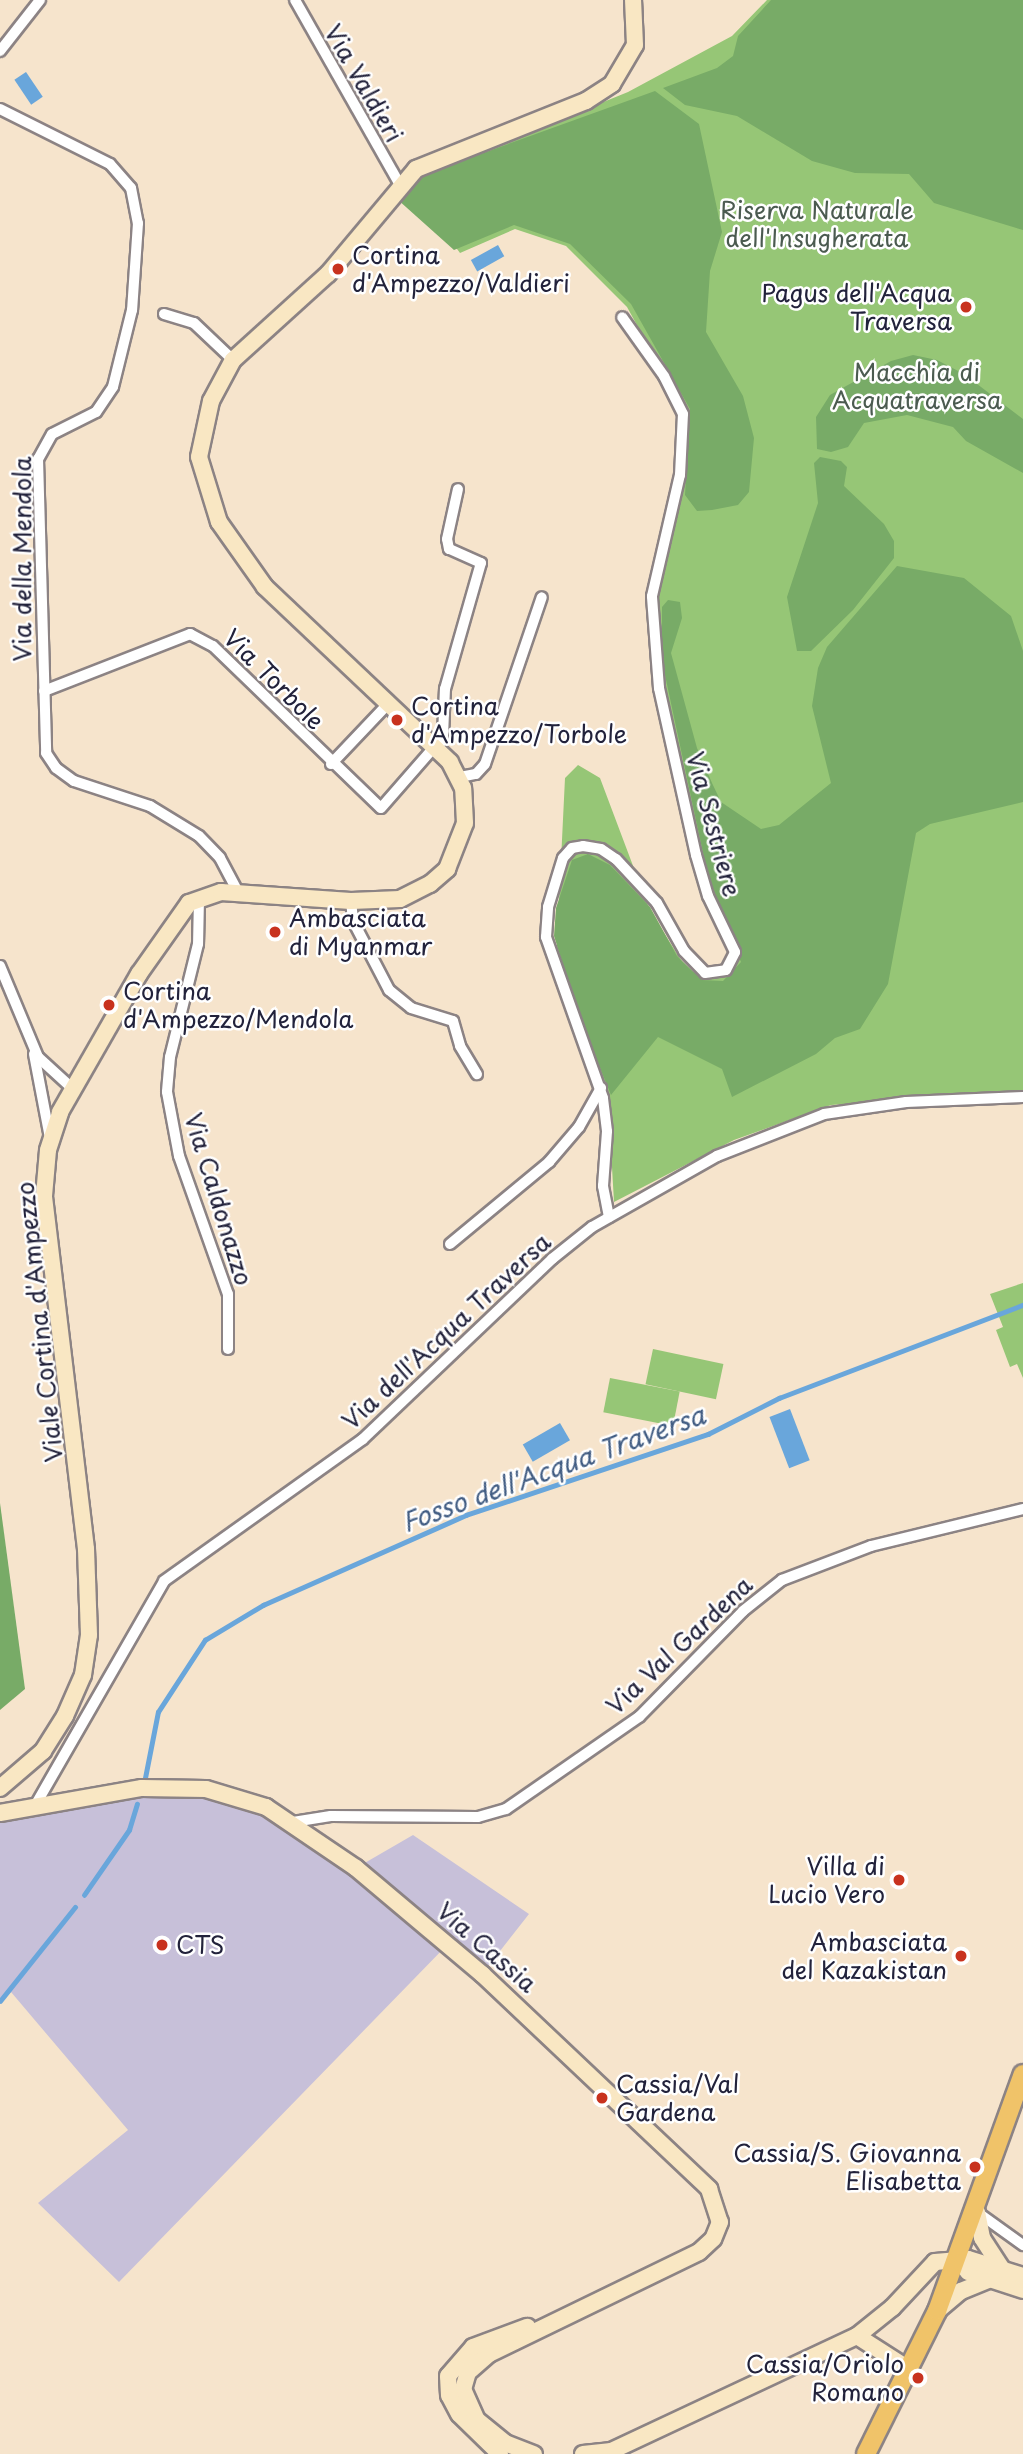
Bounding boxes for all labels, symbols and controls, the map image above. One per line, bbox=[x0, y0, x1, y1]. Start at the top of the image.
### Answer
street label: Via Valdieri bbox=[319, 19, 409, 147]
park label: Riserva Naturale dell'Insugherata bbox=[720, 196, 914, 252]
place label: Cortina d'Ampezzo/Valdieri bbox=[352, 241, 570, 297]
marker: Cortina d'Ampezzo/Valdieri bbox=[330, 261, 346, 277]
place label: Pagus dell'Acqua Traversa bbox=[760, 279, 952, 335]
marker: Pagus dell'Acqua Traversa bbox=[958, 299, 974, 315]
park label: Macchia di Acquatraversa bbox=[832, 358, 1002, 414]
street label: Via della Mendola bbox=[8, 456, 36, 662]
street label: Via Torbole bbox=[218, 623, 330, 735]
place label: Cortina d'Ampezzo/Torbole bbox=[411, 692, 627, 748]
marker: Cortina d'Ampezzo/Torbole bbox=[389, 712, 405, 728]
street label: Via Sestriere bbox=[681, 749, 747, 899]
place label: Ambasciata di Myanmar bbox=[289, 904, 432, 960]
marker: Ambasciata di Myanmar bbox=[267, 924, 283, 940]
place label: Cortina d'Ampezzo/Mendola bbox=[123, 977, 353, 1033]
marker: Cortina d'Ampezzo/Mendola bbox=[101, 997, 117, 1013]
street label: Via Caldonazzo bbox=[179, 1110, 259, 1288]
street label: Viale Cortina d'Ampezzo bbox=[10, 1179, 68, 1465]
street label: Via dell'Acqua Traversa bbox=[337, 1228, 555, 1434]
water label: Fosso dell'Acqua Traversa bbox=[397, 1398, 709, 1538]
street label: Via Val Gardena bbox=[600, 1570, 758, 1720]
place label: Villa di Lucio Vero bbox=[768, 1852, 885, 1908]
marker: Villa di Lucio Vero bbox=[891, 1872, 907, 1888]
street label: Via Cassia bbox=[431, 1896, 543, 1998]
place label: Ambasciata del Kazakistan bbox=[781, 1928, 947, 1984]
place label: CTS bbox=[176, 1931, 225, 1959]
marker: CTS bbox=[154, 1937, 170, 1953]
marker: Ambasciata del Kazakistan bbox=[953, 1948, 969, 1964]
place label: Cassia/Val Gardena bbox=[616, 2070, 739, 2126]
marker: Cassia/Val Gardena bbox=[594, 2090, 610, 2106]
place label: Cassia/S. Giovanna Elisabetta bbox=[733, 2139, 961, 2195]
marker: Cassia/S. Giovanna Elisabetta bbox=[967, 2159, 983, 2175]
place label: Cassia/Oriolo Romano bbox=[746, 2350, 904, 2406]
marker: Cassia/Oriolo Romano bbox=[910, 2370, 926, 2386]

